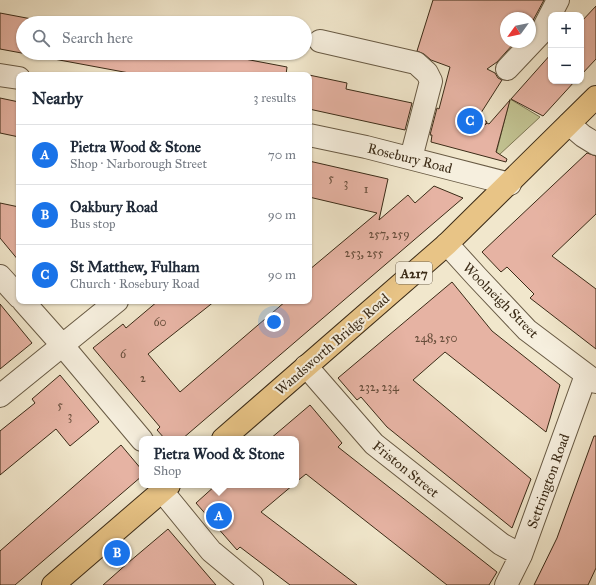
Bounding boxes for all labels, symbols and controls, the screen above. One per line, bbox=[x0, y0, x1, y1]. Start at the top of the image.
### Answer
north arrow bbox=[500, 12, 536, 48]
map controls bbox=[548, 12, 584, 84]
button: + bbox=[548, 12, 584, 48]
search box bbox=[16, 16, 312, 60]
icon: search bbox=[30, 27, 52, 49]
text: Search here bbox=[62, 29, 133, 47]
button: − bbox=[548, 48, 584, 84]
text: Nearby bbox=[32, 88, 83, 109]
text: 3 results bbox=[253, 90, 296, 106]
pin: C bbox=[457, 106, 483, 136]
text: Pietra Wood & Stone bbox=[70, 138, 201, 156]
street label: Rosebury Road bbox=[366, 140, 454, 177]
text: A bbox=[41, 147, 49, 163]
text: 70 m bbox=[268, 147, 296, 163]
text: Shop · Narborough Street bbox=[70, 156, 207, 172]
house number: 5 bbox=[328, 171, 334, 185]
house number: 3 bbox=[344, 176, 349, 190]
house number: 1 bbox=[364, 182, 369, 196]
text: Oakbury Road bbox=[70, 198, 158, 216]
text: B bbox=[41, 207, 49, 223]
text: 90 m bbox=[268, 207, 296, 223]
text: Bus stop bbox=[70, 216, 116, 232]
house number: 257, 259 bbox=[368, 227, 410, 241]
house number: 253, 255 bbox=[345, 246, 384, 260]
text: St Matthew, Fulham bbox=[70, 258, 200, 276]
street label: Woolneigh Street bbox=[459, 259, 542, 342]
road number: A217 bbox=[396, 262, 432, 284]
text: C bbox=[41, 267, 49, 283]
text: 90 m bbox=[268, 267, 296, 283]
text: Church · Rosebury Road bbox=[70, 276, 199, 292]
street label: Wandsworth Bridge Road bbox=[272, 290, 393, 399]
your location bbox=[264, 312, 284, 332]
house number: 60 bbox=[153, 315, 167, 329]
house number: 248, 250 bbox=[414, 331, 458, 345]
house number: 6 bbox=[120, 347, 127, 361]
house number: 2 bbox=[140, 371, 146, 385]
house number: 232, 234 bbox=[359, 380, 399, 394]
house number: 5 bbox=[57, 398, 63, 412]
house number: 3 bbox=[68, 409, 73, 423]
street label: Settrington Road bbox=[523, 431, 573, 531]
popup bbox=[139, 436, 299, 488]
street label: Friston Street bbox=[369, 437, 442, 501]
text: Pietra Wood & Stone bbox=[153, 445, 285, 463]
text: Shop bbox=[153, 463, 181, 479]
pin: A bbox=[206, 501, 232, 531]
pin: B bbox=[104, 538, 130, 568]

